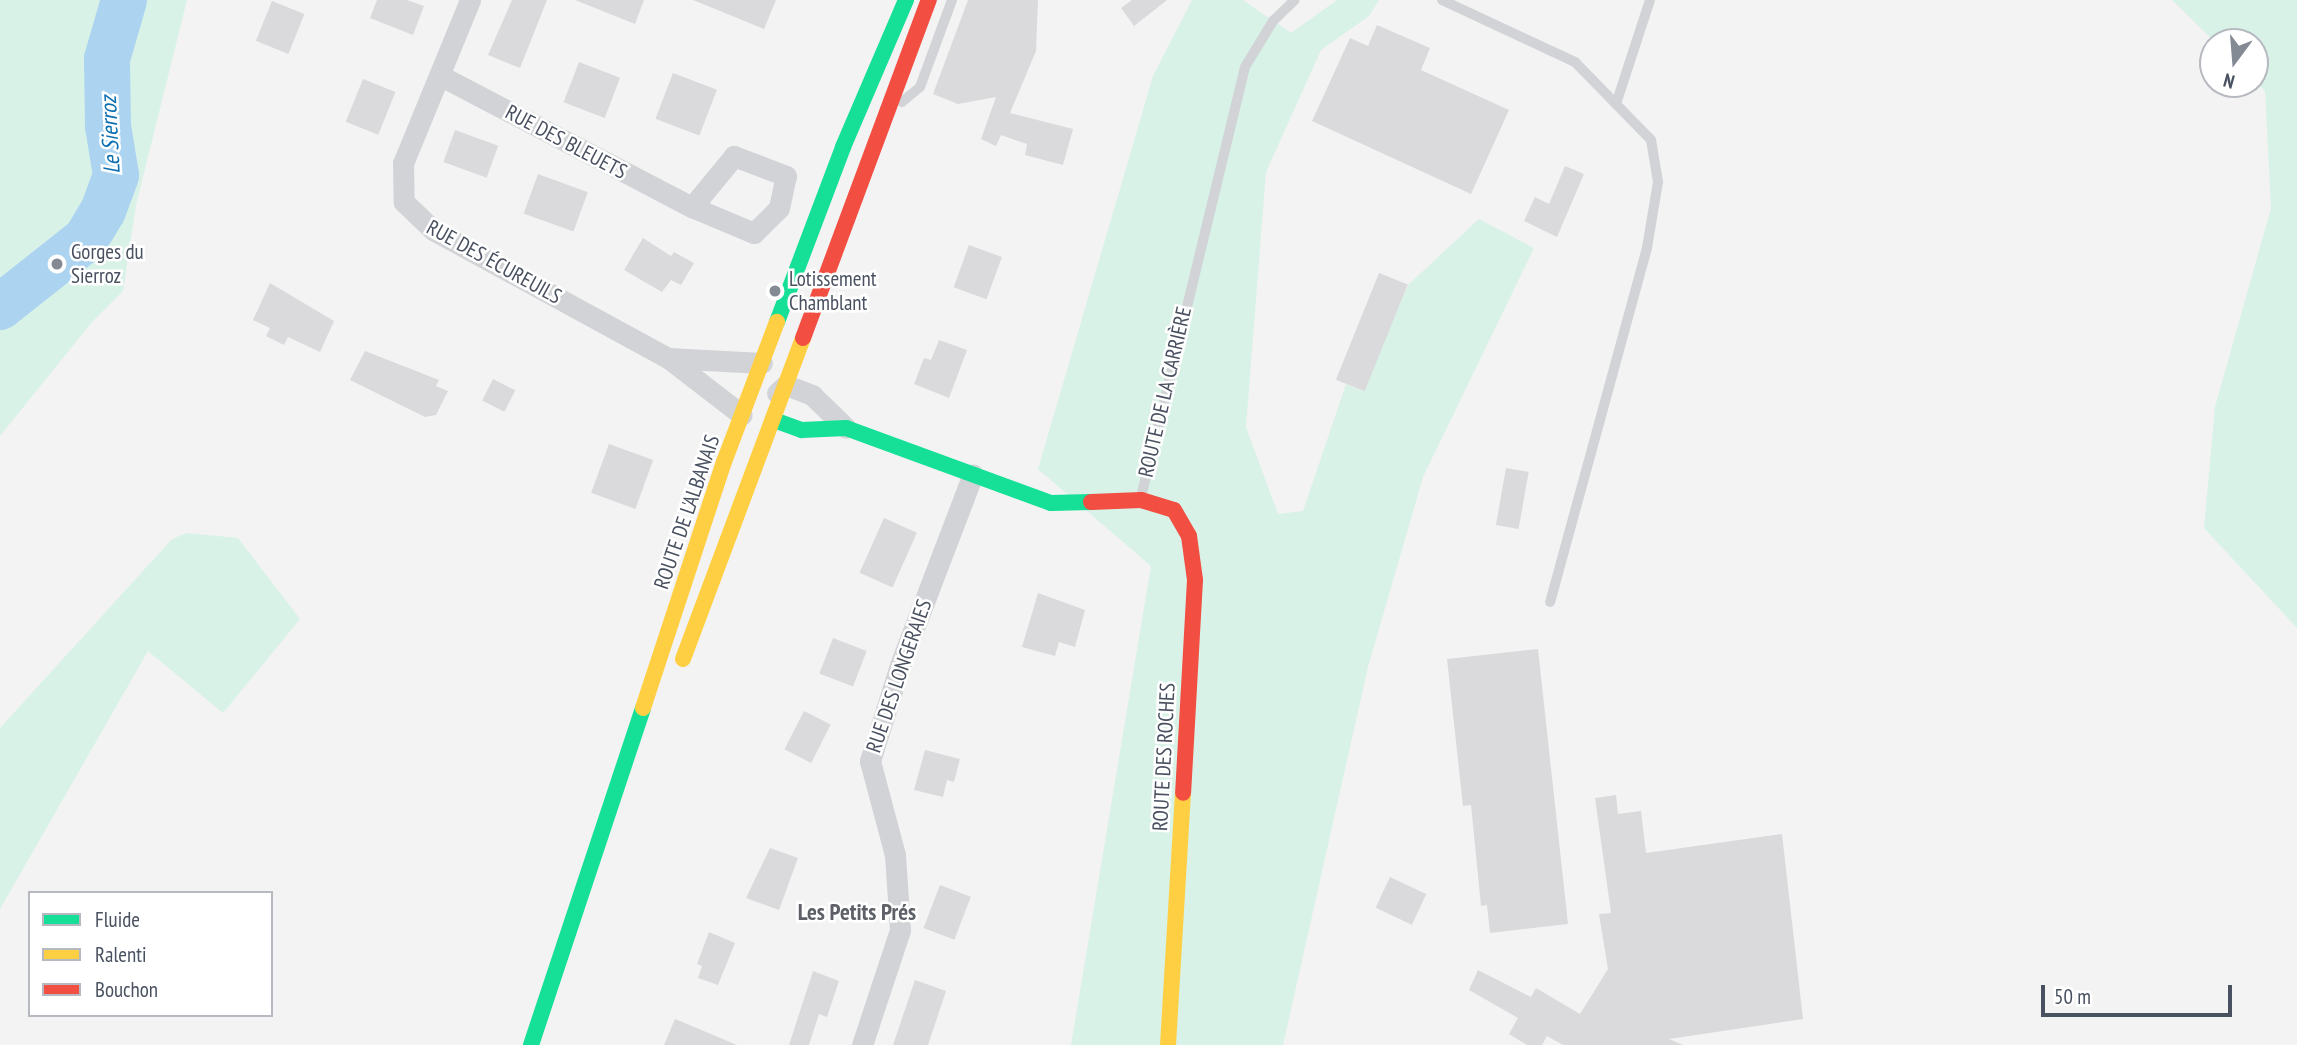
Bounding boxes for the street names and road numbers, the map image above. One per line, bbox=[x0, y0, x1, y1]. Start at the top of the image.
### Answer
street label: RUE DES BLEUETS bbox=[501, 99, 631, 185]
street label: RUE DES ÉCUREUILS bbox=[422, 215, 566, 309]
street label: ROUTE DE LA CARRIÈRE bbox=[1133, 304, 1197, 480]
street label: ROUTE DE L'ALBANAIS bbox=[649, 432, 725, 592]
street label: RUE DES LONGERAIES bbox=[861, 596, 937, 756]
street label: ROUTE DES ROCHES bbox=[1148, 682, 1180, 832]

